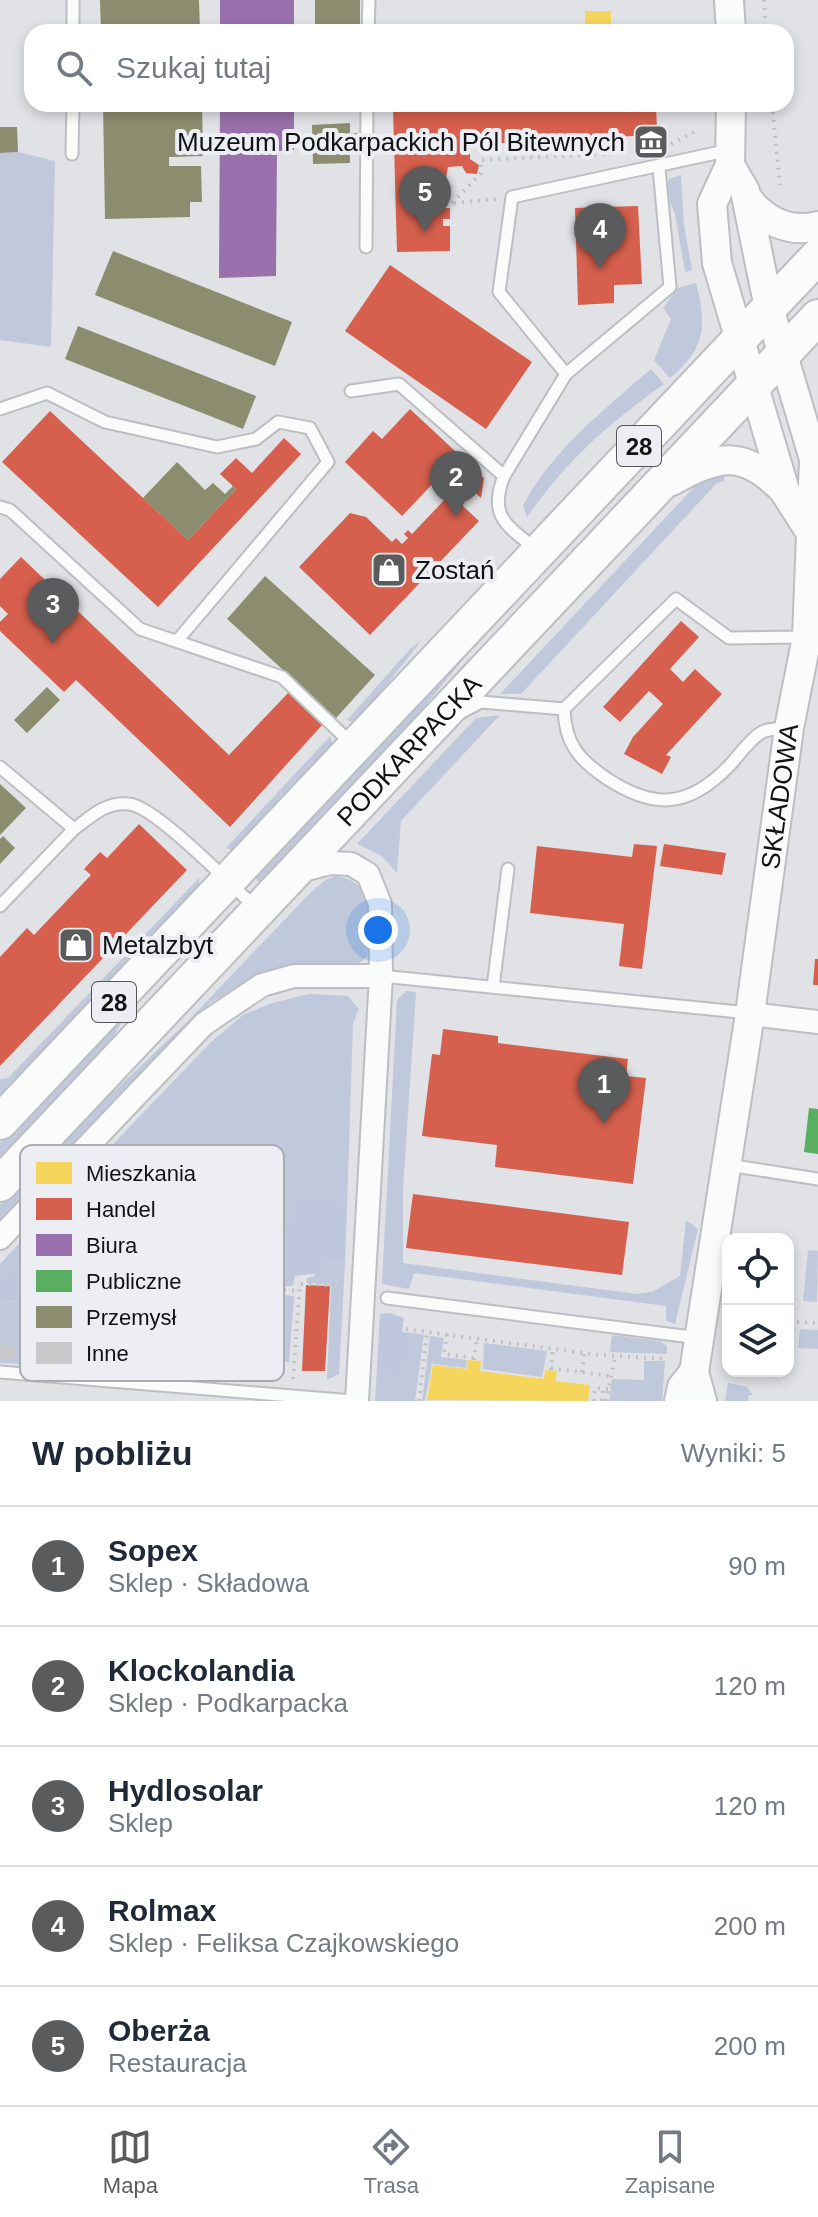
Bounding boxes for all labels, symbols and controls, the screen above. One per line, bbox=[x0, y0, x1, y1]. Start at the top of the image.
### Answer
search box bbox=[24, 24, 794, 112]
icon: search bbox=[52, 46, 96, 90]
text: Szukaj tutaj bbox=[116, 51, 271, 84]
museum icon: Muzeum Podkarpackich Pól Bitewnych bbox=[632, 123, 670, 161]
place label: Muzeum Podkarpackich Pól Bitewnych bbox=[177, 127, 625, 157]
pin: 5 bbox=[399, 166, 451, 232]
pin: 4 bbox=[574, 203, 626, 269]
road number: 28 bbox=[617, 426, 661, 466]
pin: 2 bbox=[430, 451, 482, 517]
shop icon: Zostań bbox=[370, 551, 408, 589]
place label: Zostań bbox=[415, 555, 495, 585]
pin: 3 bbox=[27, 578, 79, 644]
street label: PODKARPACKA bbox=[331, 668, 488, 832]
street label: SKŁADOWA bbox=[755, 721, 805, 871]
your location bbox=[358, 910, 398, 950]
shop icon: Metalzbyt bbox=[57, 926, 95, 964]
place label: Metalzbyt bbox=[102, 930, 214, 960]
road number: 28 bbox=[92, 982, 136, 1022]
pin: 1 bbox=[578, 1058, 630, 1124]
legend bbox=[20, 1145, 284, 1381]
text: Mieszkania bbox=[86, 1161, 197, 1186]
text: Handel bbox=[86, 1197, 156, 1222]
text: Biura bbox=[86, 1233, 138, 1258]
map controls bbox=[722, 1233, 794, 1377]
button: locate bbox=[722, 1233, 794, 1305]
text: Publiczne bbox=[86, 1269, 181, 1294]
text: Przemysł bbox=[86, 1305, 177, 1330]
button: layers bbox=[722, 1305, 794, 1377]
text: Inne bbox=[86, 1341, 129, 1366]
text: W pobliżu bbox=[32, 1434, 193, 1472]
text: Wyniki: 5 bbox=[681, 1438, 786, 1468]
text: Sopex bbox=[108, 1534, 198, 1567]
text: 1 bbox=[51, 1551, 65, 1581]
text: 90 m bbox=[728, 1551, 786, 1581]
text: Sklep · Składowa bbox=[108, 1568, 309, 1598]
text: Klockolandia bbox=[108, 1654, 295, 1687]
text: 2 bbox=[51, 1671, 65, 1701]
text: 120 m bbox=[714, 1671, 786, 1701]
text: Sklep · Podkarpacka bbox=[108, 1688, 348, 1718]
text: Hydlosolar bbox=[108, 1774, 263, 1807]
text: 3 bbox=[51, 1791, 65, 1821]
text: 120 m bbox=[714, 1791, 786, 1821]
text: Sklep bbox=[108, 1808, 173, 1838]
text: Rolmax bbox=[108, 1894, 216, 1927]
text: 4 bbox=[51, 1911, 65, 1941]
text: 200 m bbox=[714, 1911, 786, 1941]
text: Sklep · Feliksa Czajkowskiego bbox=[108, 1928, 459, 1958]
text: Oberża bbox=[108, 2014, 210, 2047]
text: 5 bbox=[51, 2031, 65, 2061]
text: 200 m bbox=[714, 2031, 786, 2061]
text: Restauracja bbox=[108, 2048, 247, 2078]
tab: Mapa bbox=[103, 2125, 158, 2199]
tab: Trasa bbox=[364, 2125, 419, 2199]
tab: Zapisane bbox=[625, 2125, 715, 2199]

